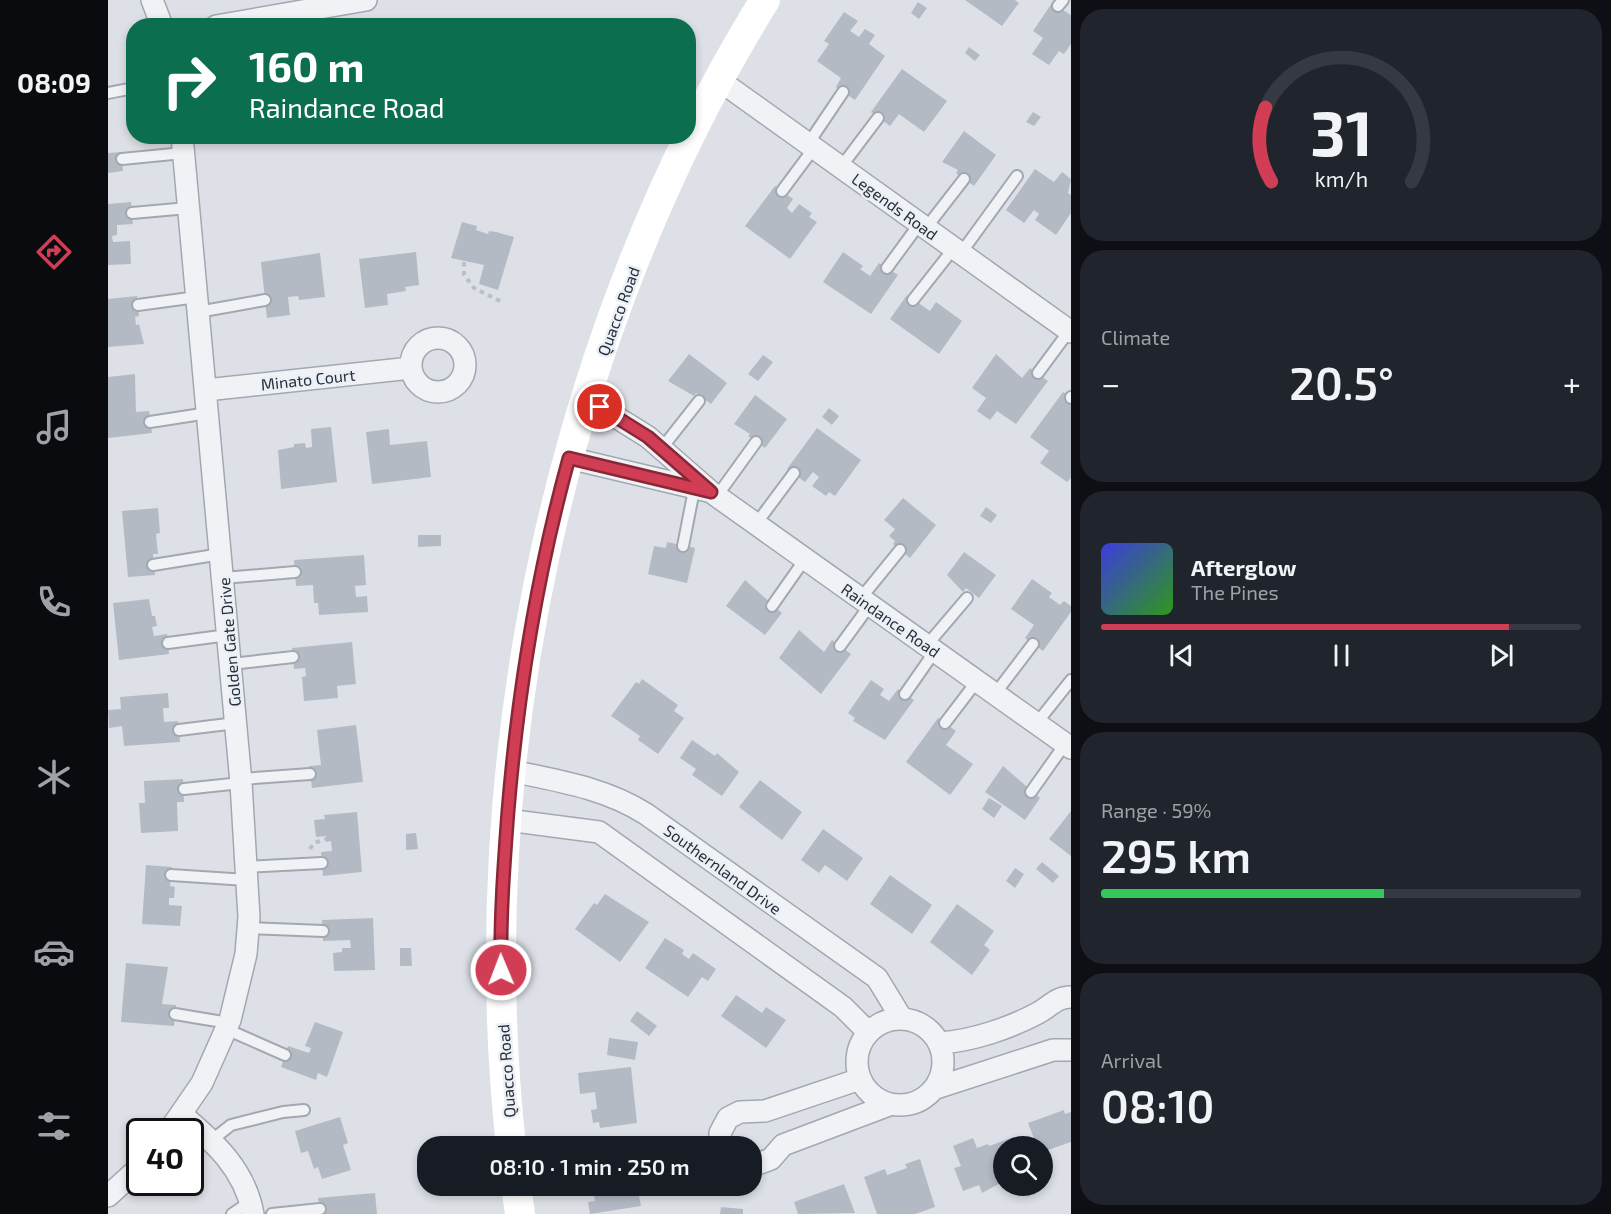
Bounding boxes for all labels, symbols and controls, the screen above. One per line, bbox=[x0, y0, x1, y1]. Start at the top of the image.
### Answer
text: 160 m bbox=[249, 40, 365, 90]
icon: right bbox=[150, 42, 228, 120]
text: 08:09 bbox=[17, 66, 91, 98]
text: Raindance Road bbox=[249, 91, 445, 123]
text: 31 bbox=[1310, 94, 1372, 169]
text: km/h bbox=[1314, 166, 1368, 191]
street label: Legends Road bbox=[848, 169, 942, 243]
icon: directions bbox=[33, 231, 75, 273]
street label: Quacco Road bbox=[593, 264, 644, 359]
text: Climate bbox=[1101, 325, 1170, 349]
text: 20.5° bbox=[1289, 355, 1394, 409]
text: − bbox=[1101, 363, 1120, 403]
text: + bbox=[1563, 363, 1581, 403]
street label: Minato Court bbox=[260, 365, 356, 393]
pin bbox=[574, 381, 625, 432]
icon: arrive bbox=[583, 390, 616, 423]
icon: music bbox=[33, 406, 75, 448]
text: Afterglow bbox=[1191, 554, 1296, 580]
street label: Golden Gate Drive bbox=[214, 577, 244, 707]
street label: Raindance Road bbox=[838, 579, 944, 661]
text: The Pines bbox=[1191, 580, 1279, 604]
icon: phone bbox=[33, 581, 75, 623]
icon: previous bbox=[1165, 639, 1198, 672]
icon: pause bbox=[1325, 639, 1358, 672]
icon: next bbox=[1485, 639, 1518, 672]
icon: climate bbox=[33, 756, 75, 798]
text: Range · 59% bbox=[1101, 798, 1211, 822]
street label: Southernland Drive bbox=[661, 820, 785, 918]
text: 295 km bbox=[1101, 828, 1251, 882]
icon: car bbox=[33, 931, 75, 973]
position arrow bbox=[469, 938, 533, 1002]
street label: Quacco Road bbox=[493, 1024, 520, 1118]
text: Arrival bbox=[1101, 1048, 1162, 1072]
text: 08:10 bbox=[1101, 1078, 1214, 1132]
icon: filters bbox=[33, 1105, 75, 1147]
speed limit sign: 40 bbox=[126, 1118, 204, 1196]
map controls bbox=[993, 1136, 1053, 1196]
button: search bbox=[993, 1136, 1053, 1196]
text: 08:10 · 1 min · 250 m bbox=[489, 1153, 690, 1179]

